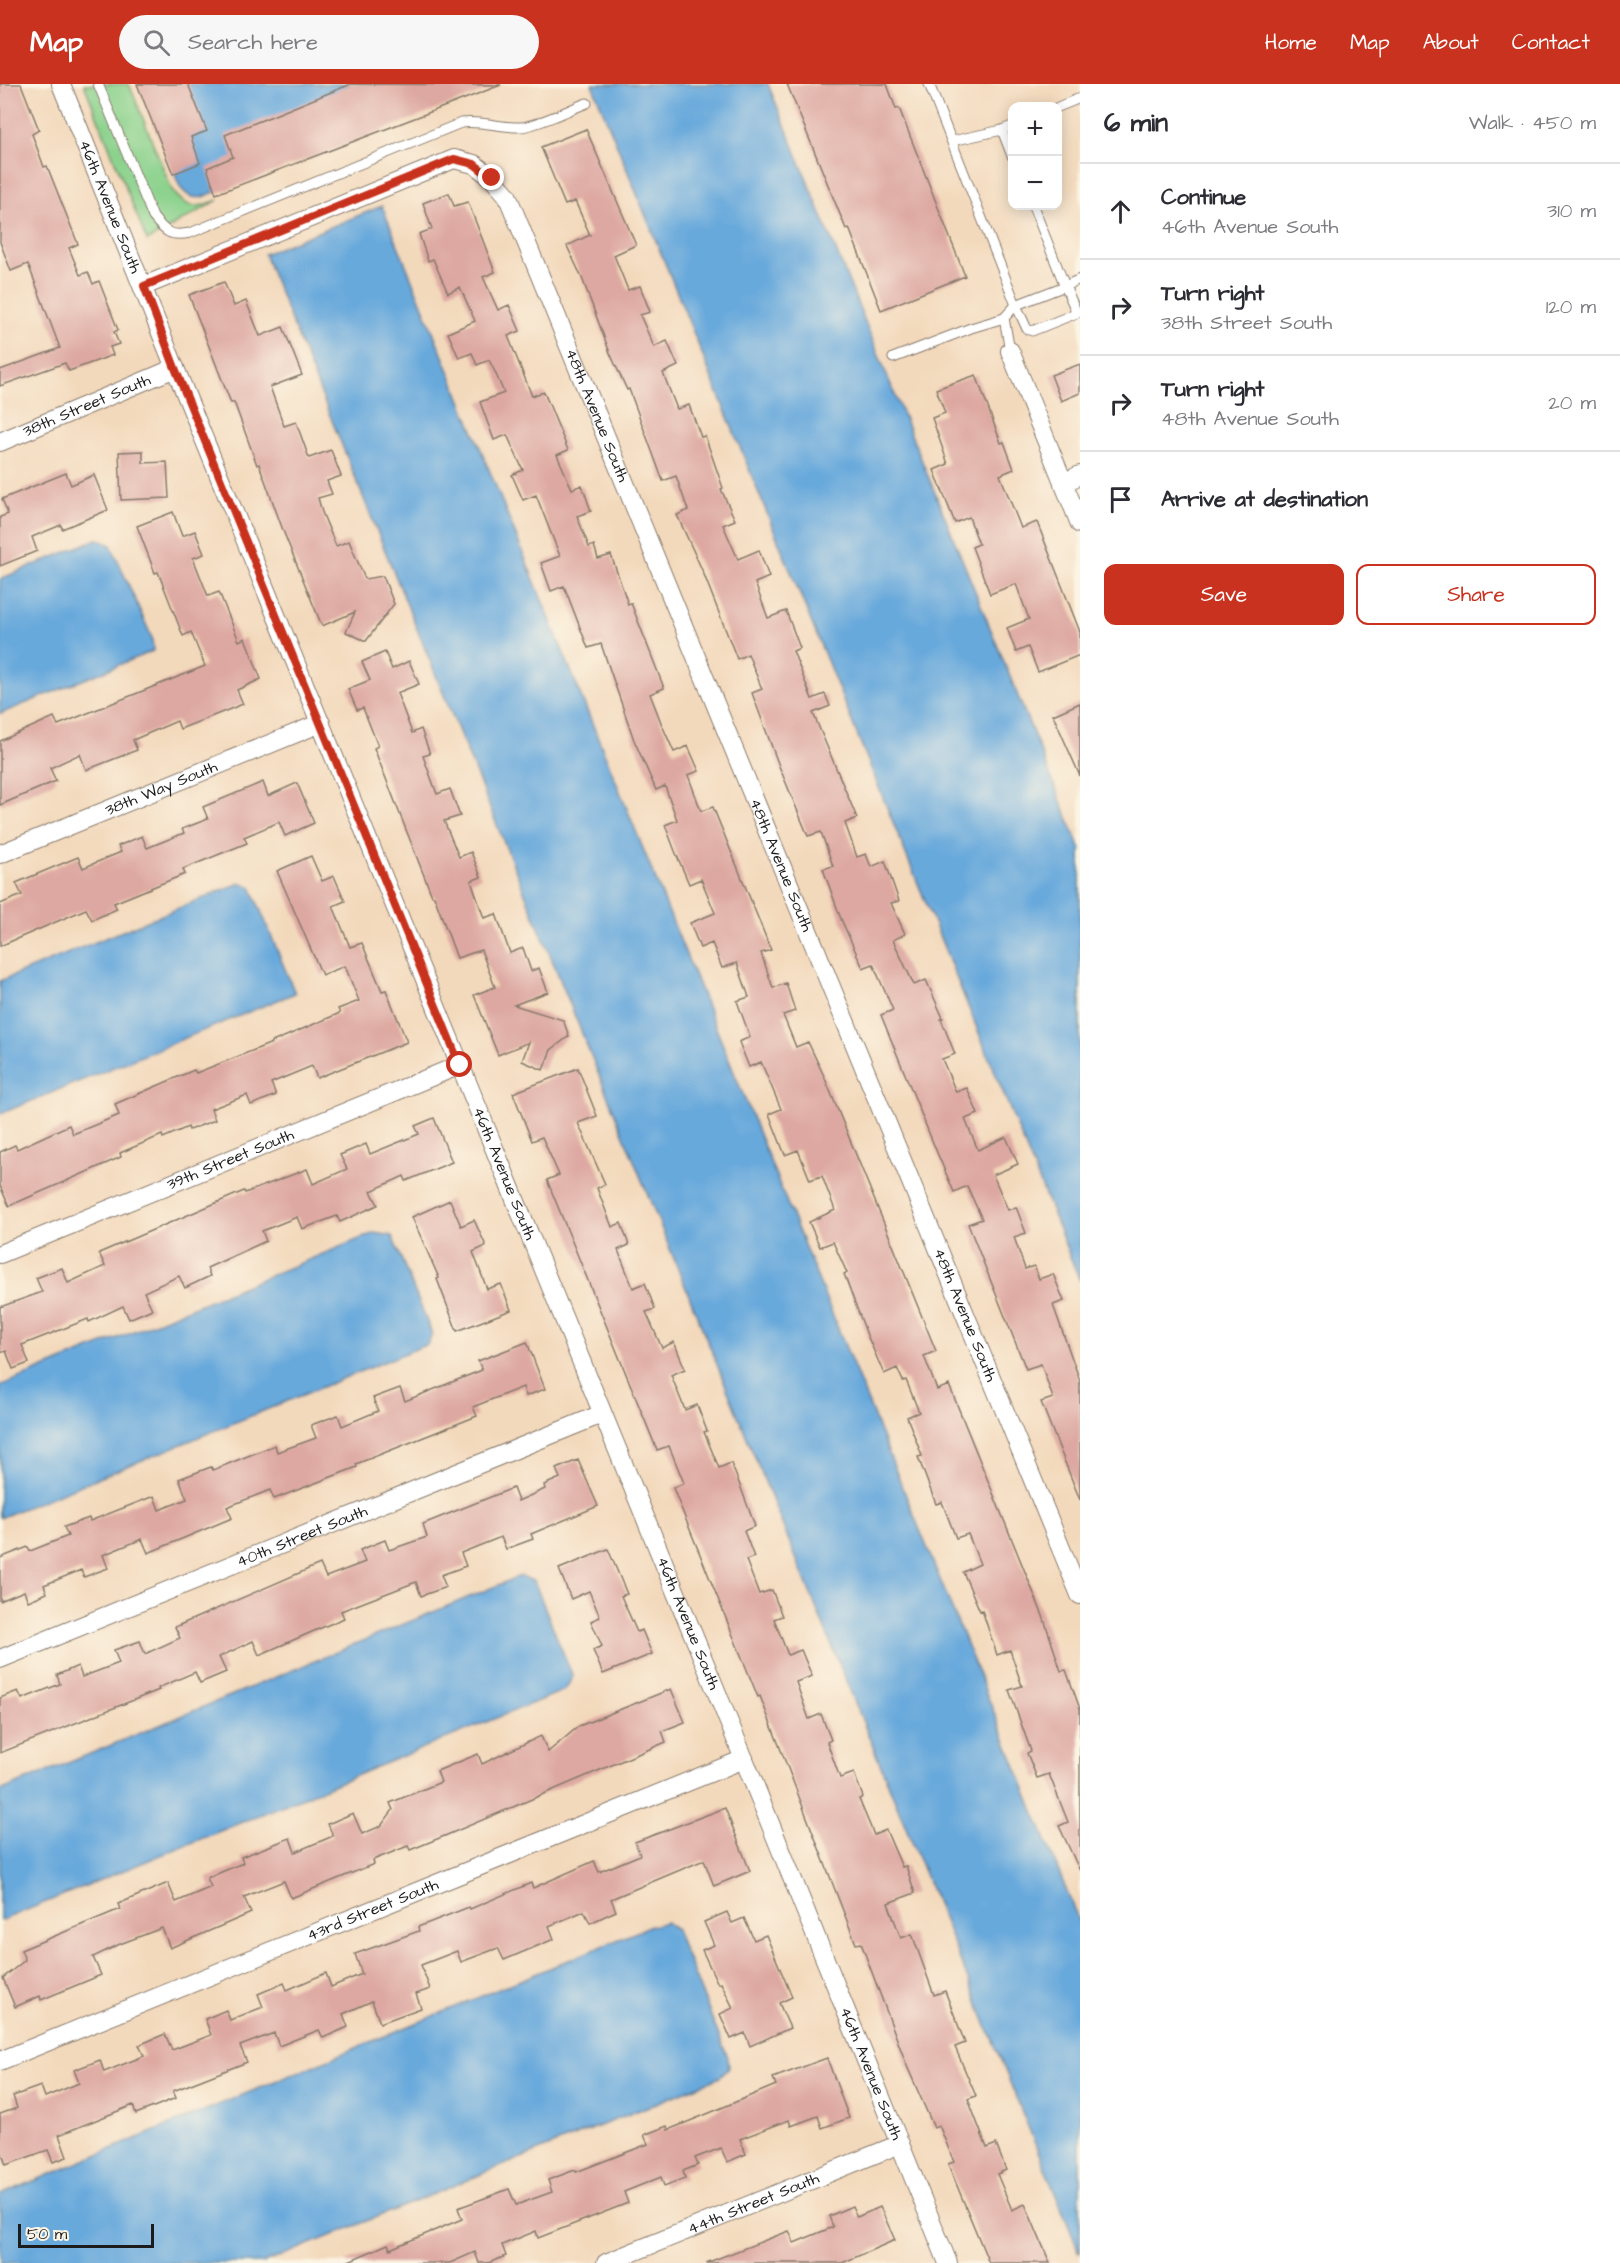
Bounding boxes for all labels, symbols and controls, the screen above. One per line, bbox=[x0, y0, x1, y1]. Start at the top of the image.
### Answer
search box bbox=[119, 15, 539, 69]
text: Map bbox=[30, 23, 83, 62]
icon: search bbox=[140, 26, 173, 59]
text: Search here bbox=[188, 27, 318, 58]
text: Home bbox=[1265, 28, 1317, 57]
text: Map bbox=[1350, 28, 1390, 57]
text: About bbox=[1423, 28, 1479, 57]
text: Contact bbox=[1512, 28, 1590, 57]
map controls bbox=[1008, 102, 1062, 210]
button: + bbox=[1008, 102, 1062, 156]
text: 6 min bbox=[1104, 105, 1168, 141]
text: Walk · 450 m bbox=[1469, 109, 1596, 137]
street label: 46th Avenue South bbox=[74, 137, 147, 277]
button: − bbox=[1008, 156, 1062, 210]
route end bbox=[478, 164, 504, 190]
text: Continue bbox=[1161, 182, 1246, 213]
icon: ahead bbox=[1104, 195, 1137, 228]
text: 310 m bbox=[1547, 197, 1596, 225]
text: 46th Avenue South bbox=[1161, 213, 1338, 241]
text: Turn right bbox=[1161, 278, 1264, 309]
icon: right bbox=[1104, 291, 1137, 324]
text: 120 m bbox=[1546, 293, 1596, 321]
text: 38th Street South bbox=[1161, 309, 1332, 337]
street label: 48th Avenue South bbox=[560, 345, 634, 485]
street label: 38th Street South bbox=[19, 369, 154, 442]
text: Turn right bbox=[1161, 374, 1264, 405]
icon: right bbox=[1104, 387, 1137, 420]
text: 20 m bbox=[1548, 389, 1596, 417]
text: 48th Avenue South bbox=[1161, 405, 1339, 433]
icon: arrive bbox=[1104, 483, 1137, 516]
text: Arrive at destination bbox=[1161, 484, 1368, 515]
button: Save bbox=[1104, 564, 1344, 625]
button: Share bbox=[1356, 564, 1596, 625]
street label: 38th Way South bbox=[102, 755, 221, 821]
street label: 48th Avenue South bbox=[744, 795, 818, 935]
route start bbox=[446, 1051, 472, 1077]
street label: 46th Avenue South bbox=[467, 1103, 541, 1243]
street label: 39th Street South bbox=[163, 1123, 297, 1195]
street label: 48th Avenue South bbox=[928, 1245, 1002, 1385]
street label: 40th Street South bbox=[233, 1500, 371, 1573]
street label: 46th Avenue South bbox=[651, 1553, 725, 1693]
street label: 43rd Street South bbox=[303, 1873, 442, 1946]
street label: 46th Avenue South bbox=[834, 2003, 908, 2143]
street label: 44th Street South bbox=[684, 2167, 823, 2240]
scale bar bbox=[18, 2221, 154, 2248]
text: 50 m bbox=[27, 2223, 67, 2245]

